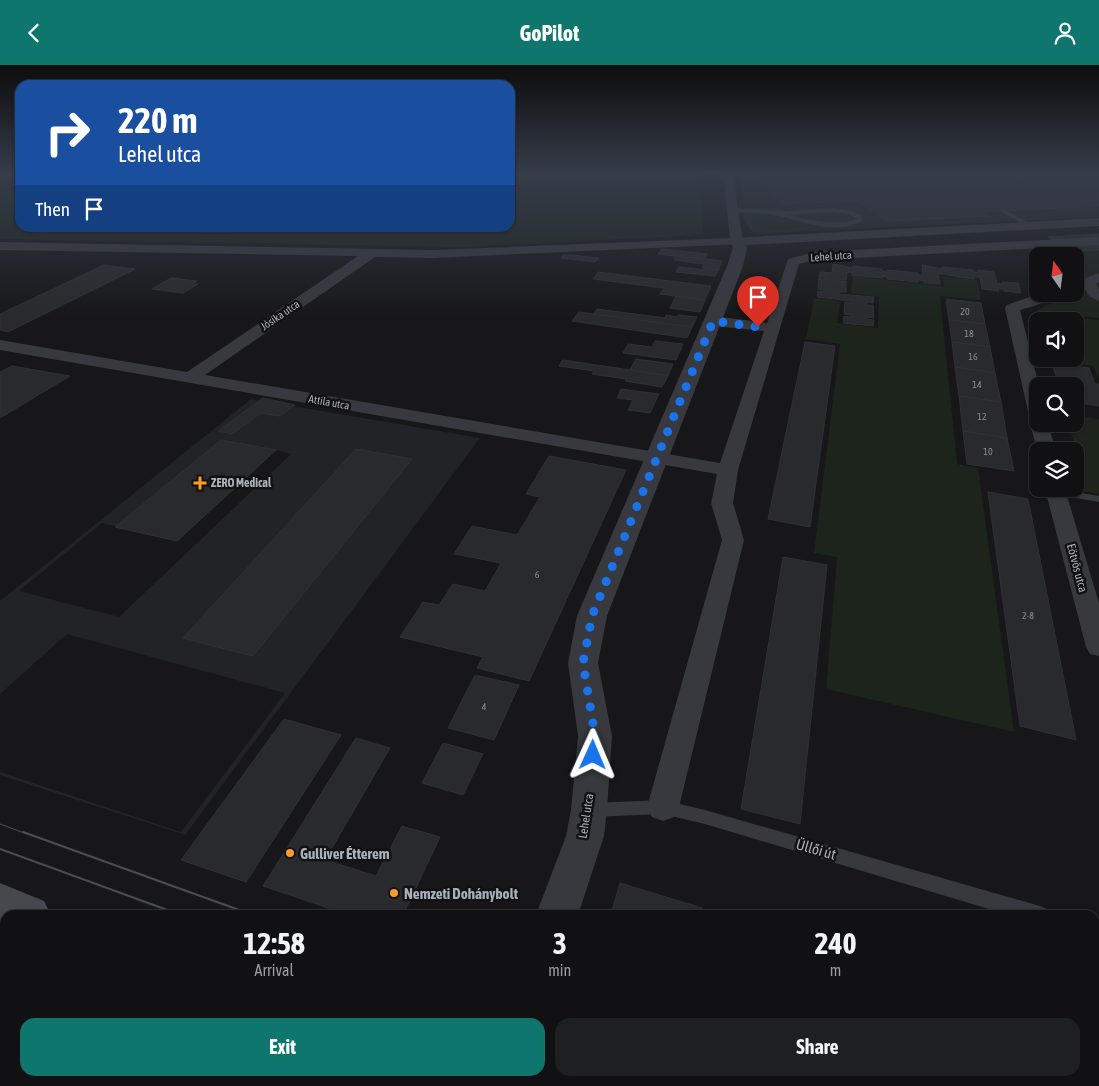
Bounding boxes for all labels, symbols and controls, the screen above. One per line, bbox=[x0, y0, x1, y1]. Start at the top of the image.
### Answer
icon: back bbox=[20, 19, 48, 47]
icon: person bbox=[1051, 19, 1079, 47]
text: GoPilot bbox=[520, 20, 579, 46]
icon: right bbox=[35, 100, 100, 165]
text: 220 m bbox=[118, 100, 197, 140]
text: Lehel utca bbox=[118, 141, 201, 167]
icon: arrive bbox=[80, 195, 108, 223]
text: Then bbox=[35, 198, 70, 220]
north arrow bbox=[1029, 247, 1084, 303]
map controls bbox=[1029, 247, 1084, 497]
street label: Lehel utca bbox=[810, 249, 852, 263]
pin bbox=[737, 276, 779, 327]
icon: arrive bbox=[744, 283, 772, 311]
street label: Jósika utca bbox=[258, 298, 302, 332]
house number: 20 bbox=[960, 306, 970, 317]
button: sound bbox=[1029, 312, 1084, 367]
house number: 18 bbox=[964, 328, 974, 339]
house number: 16 bbox=[968, 351, 978, 362]
button: search bbox=[1029, 377, 1084, 432]
house number: 14 bbox=[972, 379, 982, 390]
street label: Attila utca bbox=[308, 393, 350, 411]
house number: 12 bbox=[977, 411, 987, 422]
button: layers bbox=[1029, 442, 1084, 497]
house number: 10 bbox=[983, 446, 993, 457]
marker: ZERO Medical bbox=[193, 476, 207, 490]
place label: ZERO Medical bbox=[211, 476, 272, 490]
street label: Eötvös utca bbox=[1064, 542, 1090, 594]
house number: 6 bbox=[535, 569, 540, 580]
house number: 2-8 bbox=[1022, 610, 1034, 621]
house number: 4 bbox=[482, 701, 487, 712]
position arrow bbox=[566, 728, 618, 780]
street label: Lehel utca bbox=[576, 793, 596, 839]
street label: Üllői út bbox=[794, 835, 838, 863]
place label: Gulliver Étterem bbox=[300, 845, 390, 862]
marker: Gulliver Étterem bbox=[284, 847, 296, 859]
place label: Nemzeti Dohánybolt bbox=[404, 885, 519, 902]
marker: Nemzeti Dohánybolt bbox=[388, 887, 400, 899]
text: 12:58 bbox=[243, 926, 305, 960]
text: 3 bbox=[553, 926, 567, 960]
text: 240 bbox=[814, 926, 857, 960]
text: Arrival bbox=[255, 961, 294, 979]
text: min bbox=[548, 961, 571, 979]
text: m bbox=[830, 961, 841, 979]
button: Exit bbox=[20, 1018, 545, 1076]
button: Share bbox=[555, 1018, 1080, 1076]

